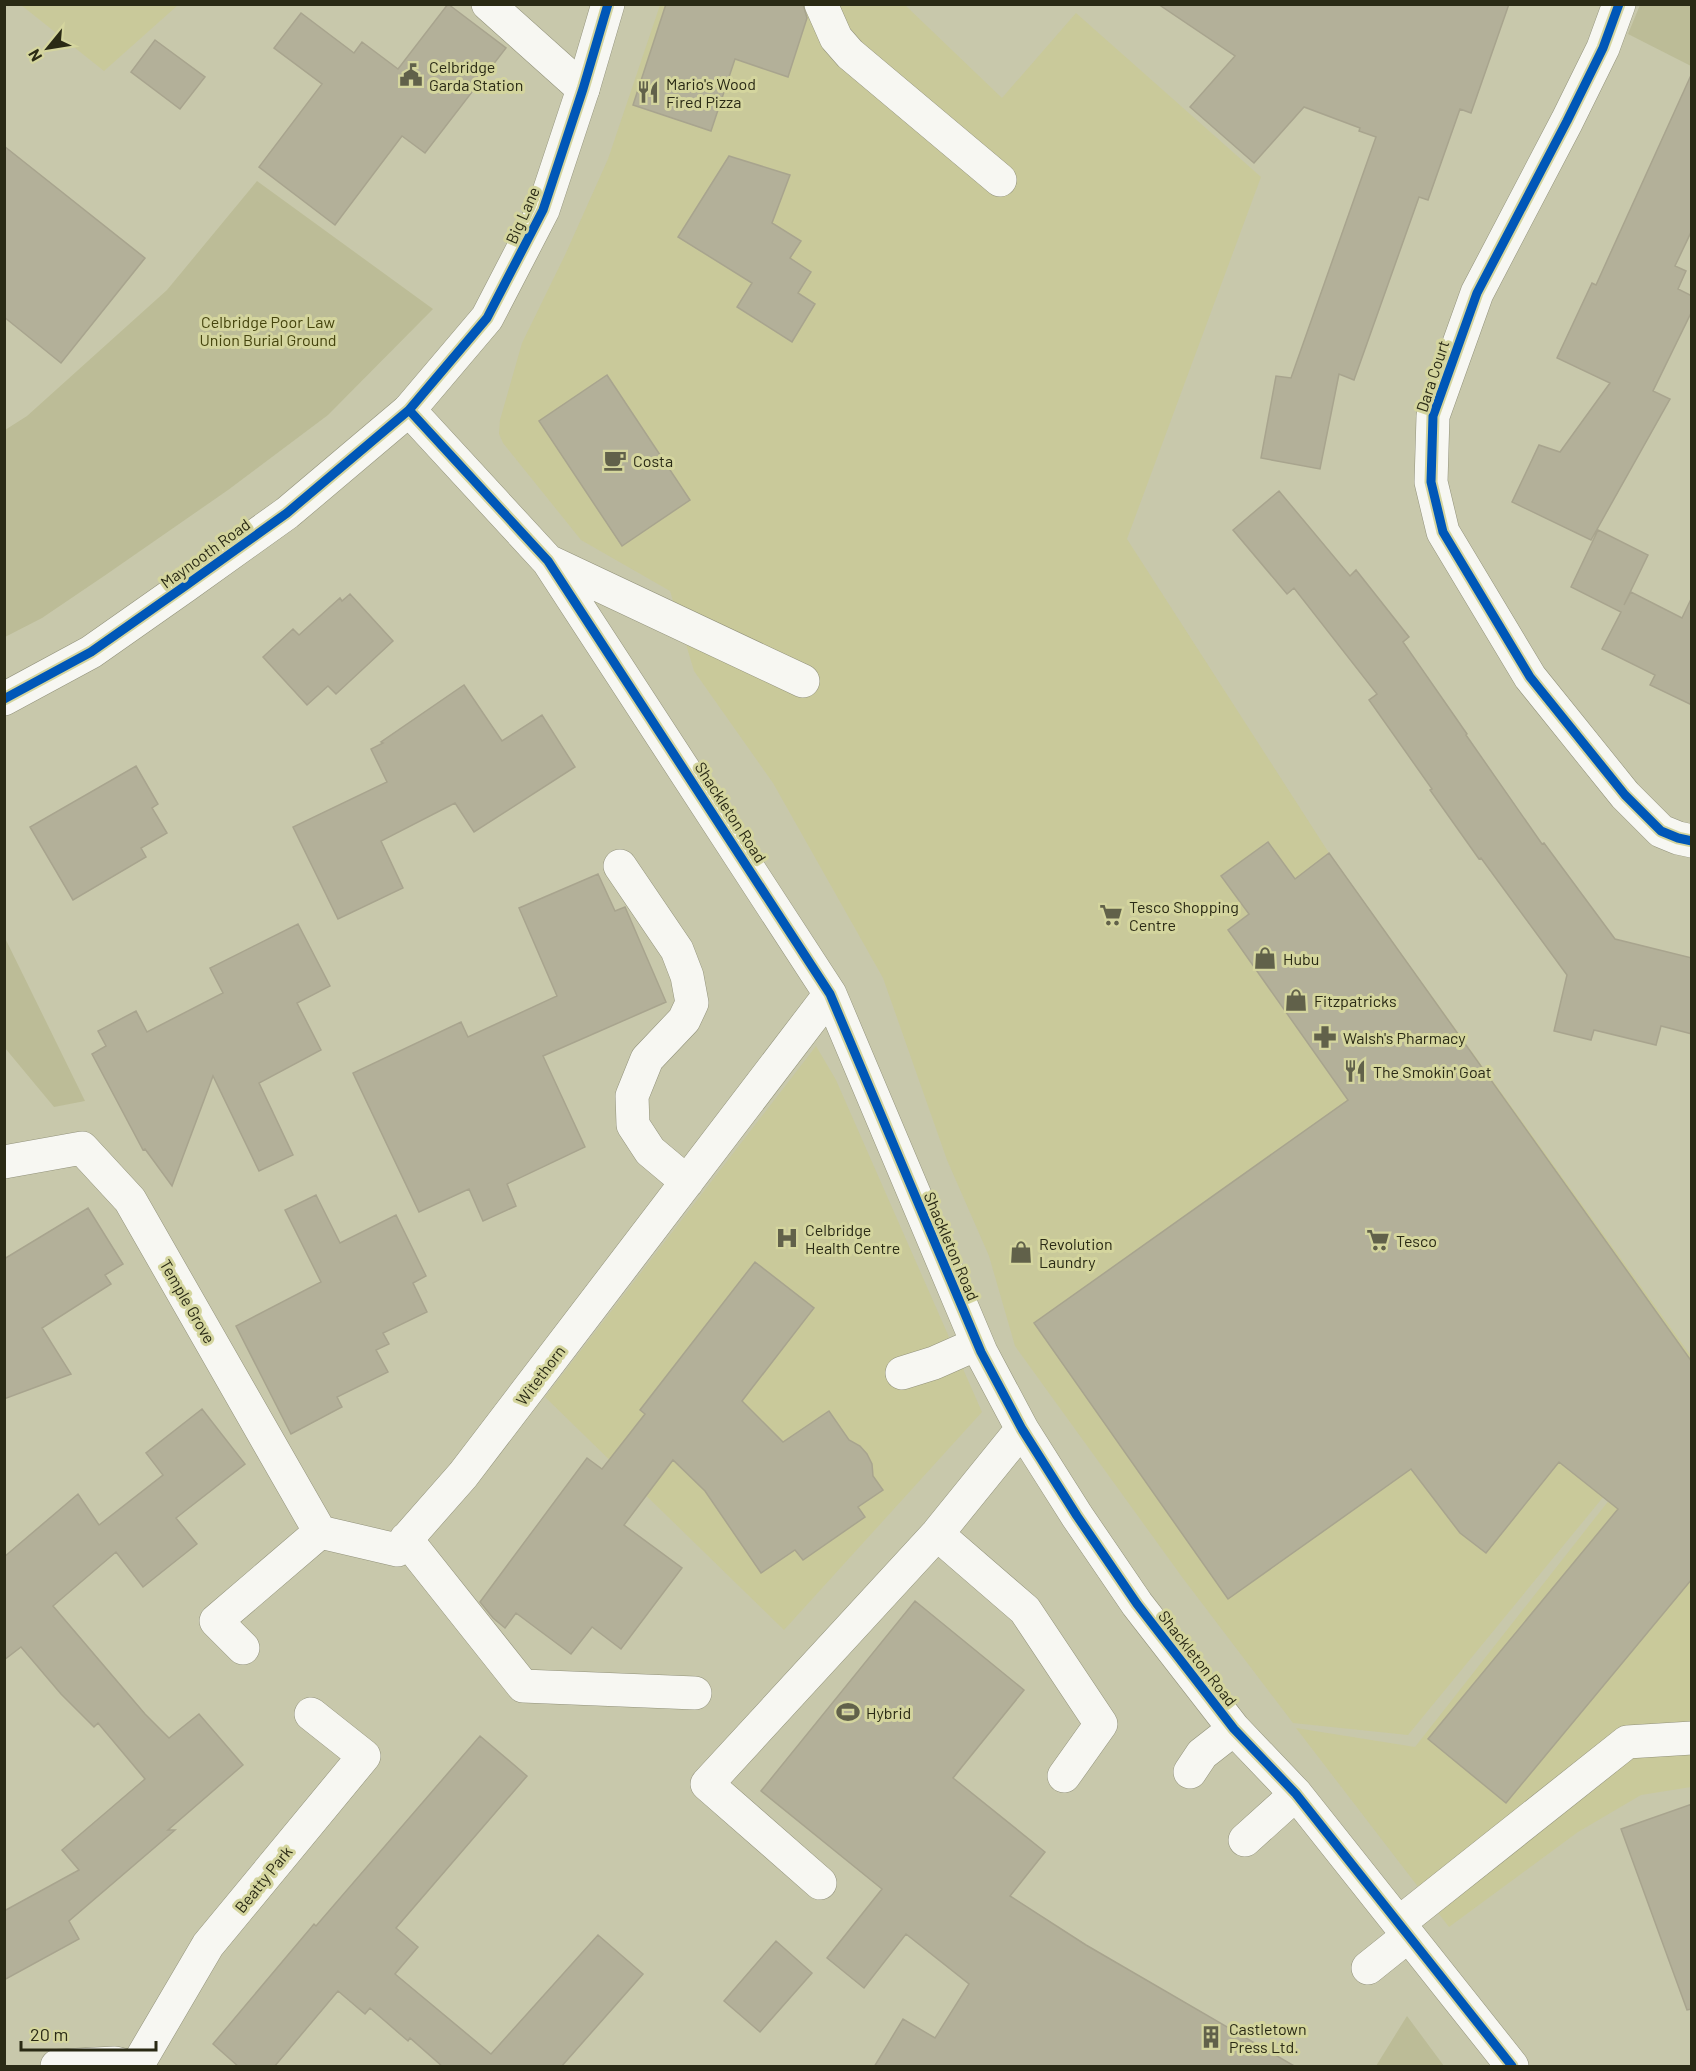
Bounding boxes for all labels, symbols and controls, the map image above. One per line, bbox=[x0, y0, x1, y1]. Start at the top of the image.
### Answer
north arrow bbox=[18, 18, 78, 78]
text: N bbox=[24, 46, 45, 65]
place label: Celbridge Garda Station bbox=[429, 57, 523, 94]
public building icon: Celbridge Garda Station bbox=[398, 62, 424, 88]
place label: Mario's Wood Fired Pizza bbox=[666, 74, 756, 111]
restaurant icon: Mario's Wood Fired Pizza bbox=[635, 79, 661, 105]
street label: Big Lane bbox=[501, 184, 543, 246]
park label: Celbridge Poor Law Union Burial Ground bbox=[199, 312, 337, 349]
street label: Dara Court bbox=[1412, 338, 1452, 414]
cafe icon: Costa bbox=[602, 447, 628, 473]
place label: Costa bbox=[633, 451, 673, 470]
street label: Maynooth Road bbox=[157, 514, 253, 592]
street label: Shackleton Road bbox=[691, 758, 771, 866]
place label: Tesco Shopping Centre bbox=[1129, 897, 1239, 934]
supermarket icon: Tesco Shopping Centre bbox=[1098, 902, 1124, 928]
shop icon: Hubu bbox=[1252, 945, 1278, 971]
place label: Hubu bbox=[1283, 949, 1319, 968]
shop icon: Fitzpatricks bbox=[1283, 987, 1309, 1013]
place label: Fitzpatricks bbox=[1314, 991, 1397, 1010]
pharmacy icon: Walsh's Pharmacy bbox=[1312, 1024, 1338, 1050]
place label: Walsh's Pharmacy bbox=[1343, 1028, 1466, 1047]
restaurant icon: The Smokin' Goat bbox=[1342, 1058, 1368, 1084]
place label: The Smokin' Goat bbox=[1373, 1062, 1492, 1081]
street label: Shackleton Road bbox=[921, 1189, 983, 1303]
place label: Celbridge Health Centre bbox=[805, 1220, 900, 1257]
hospital icon: Celbridge Health Centre bbox=[774, 1225, 800, 1251]
supermarket icon: Tesco bbox=[1365, 1227, 1391, 1253]
place label: Tesco bbox=[1396, 1231, 1437, 1250]
place label: Revolution Laundry bbox=[1039, 1234, 1113, 1271]
shop icon: Revolution Laundry bbox=[1008, 1239, 1034, 1265]
street label: Temple Grove bbox=[156, 1256, 220, 1346]
street label: Witethorn bbox=[511, 1341, 569, 1409]
street label: Shackleton Road bbox=[1155, 1606, 1241, 1710]
sports icon: Hybrid bbox=[835, 1699, 861, 1725]
place label: Hybrid bbox=[866, 1703, 911, 1722]
street label: Beatty Park bbox=[230, 1842, 296, 1916]
scale bar bbox=[21, 2014, 156, 2052]
place label: Castletown Press Ltd. bbox=[1229, 2019, 1307, 2056]
text: 20 m bbox=[30, 2023, 68, 2045]
building icon: Castletown Press Ltd. bbox=[1198, 2024, 1224, 2050]

